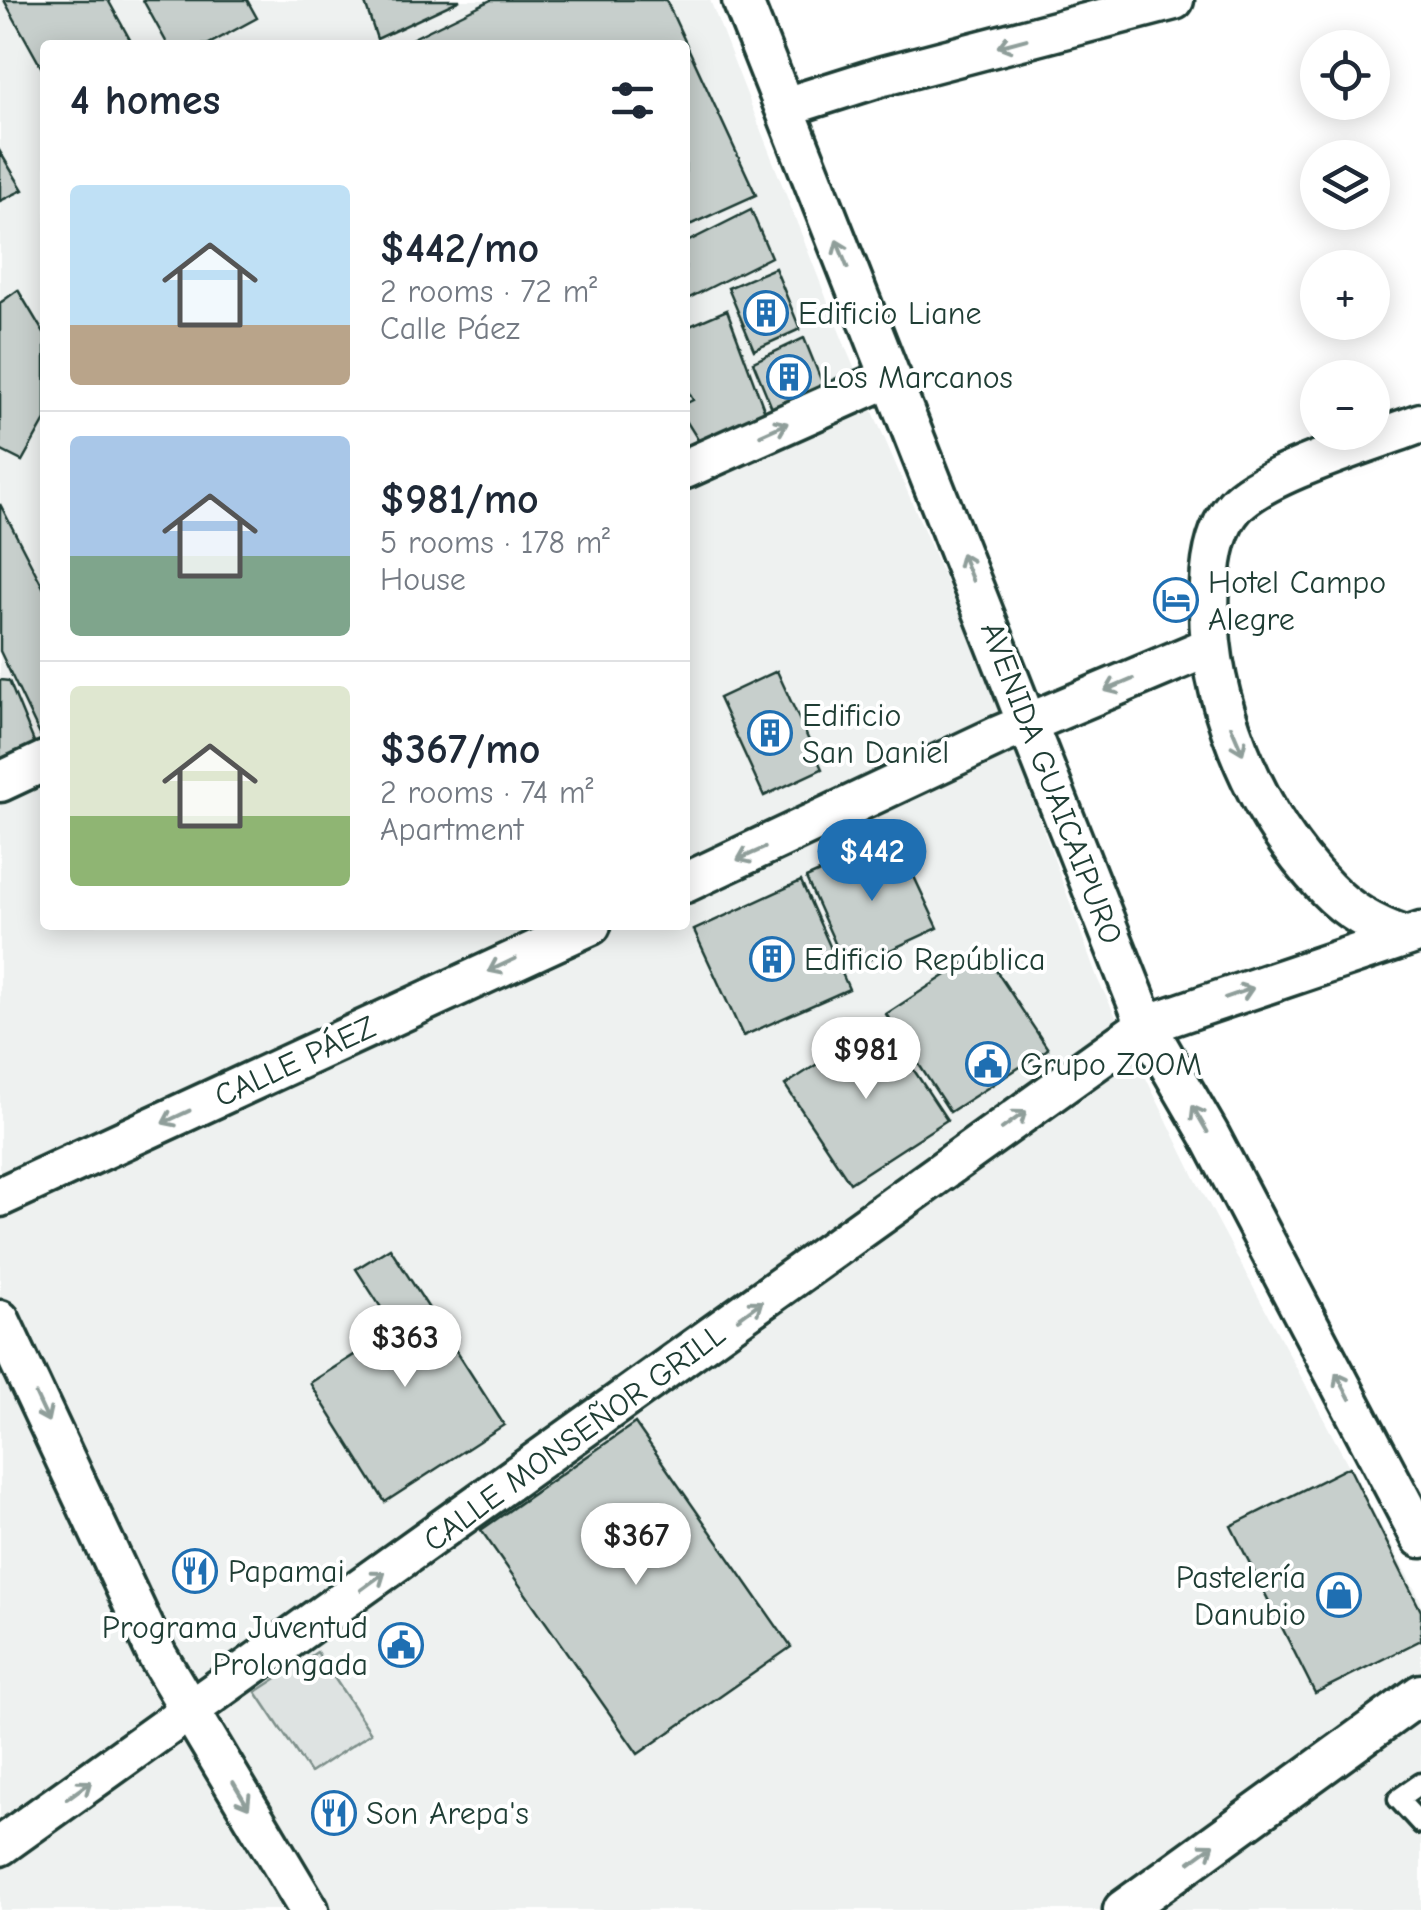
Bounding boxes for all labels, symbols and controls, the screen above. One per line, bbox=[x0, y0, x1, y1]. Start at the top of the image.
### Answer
map controls bbox=[1300, 30, 1390, 450]
button: locate bbox=[1300, 30, 1390, 120]
one-way arrow bbox=[997, 34, 1028, 53]
icon: filters bbox=[605, 73, 660, 128]
text: 4 homes bbox=[70, 76, 220, 125]
button: layers bbox=[1300, 140, 1390, 230]
text: $442/mo bbox=[380, 224, 539, 273]
icon: home bbox=[150, 225, 270, 345]
one-way arrow bbox=[832, 239, 850, 269]
button: + bbox=[1300, 250, 1390, 340]
text: 2 rooms · 72 m² bbox=[380, 273, 597, 310]
building icon: Edificio Liane bbox=[743, 290, 789, 336]
place label: Edificio Liane bbox=[798, 295, 982, 332]
text: Calle Páez bbox=[380, 310, 520, 347]
building icon: Los Marcanos bbox=[766, 354, 812, 400]
place label: Los Marcanos bbox=[822, 359, 1013, 396]
button: − bbox=[1300, 360, 1390, 450]
one-way arrow bbox=[758, 419, 788, 438]
text: $981/mo bbox=[380, 475, 539, 524]
icon: home bbox=[150, 476, 270, 596]
text: 5 rooms · 178 m² bbox=[380, 524, 610, 561]
one-way arrow bbox=[956, 552, 974, 583]
text: House bbox=[380, 561, 466, 598]
place label: Hotel Campo Alegre bbox=[1208, 564, 1386, 638]
hotel icon: Hotel Campo Alegre bbox=[1153, 577, 1199, 623]
street label: AVENIDA GUAICAIPURO bbox=[973, 617, 1130, 949]
one-way arrow bbox=[1105, 677, 1135, 695]
place label: Edificio San Daniel bbox=[802, 697, 949, 771]
building icon: Edificio San Daniel bbox=[747, 710, 793, 756]
text: $367/mo bbox=[380, 725, 540, 774]
one-way arrow bbox=[1229, 725, 1247, 755]
icon: home bbox=[150, 726, 270, 846]
text: 2 rooms · 74 m² bbox=[380, 774, 593, 811]
text: Apartment bbox=[380, 811, 523, 848]
pin: $442 bbox=[813, 819, 931, 904]
text: $442 bbox=[839, 833, 905, 870]
one-way arrow bbox=[736, 846, 767, 864]
building icon: Edificio República bbox=[749, 936, 795, 982]
place label: Edificio República bbox=[804, 941, 1045, 978]
one-way arrow bbox=[487, 957, 518, 975]
one-way arrow bbox=[1222, 983, 1254, 1001]
street label: CALLE PÁEZ bbox=[209, 1008, 382, 1115]
pin: $981 bbox=[807, 1017, 925, 1102]
text: $981 bbox=[834, 1031, 898, 1068]
public building icon: Grupo ZOOM bbox=[965, 1041, 1011, 1087]
place label: Grupo ZOOM bbox=[1020, 1046, 1202, 1083]
one-way arrow bbox=[1190, 1105, 1210, 1134]
one-way arrow bbox=[162, 1108, 192, 1127]
one-way arrow bbox=[1000, 1110, 1027, 1131]
one-way arrow bbox=[736, 1299, 764, 1320]
pin: $363 bbox=[346, 1305, 464, 1390]
street label: CALLE MONSEÑOR GRILL bbox=[416, 1316, 732, 1559]
text: $363 bbox=[371, 1319, 439, 1356]
one-way arrow bbox=[1333, 1372, 1352, 1402]
one-way arrow bbox=[34, 1392, 52, 1423]
pin: $367 bbox=[577, 1503, 695, 1588]
text: $367 bbox=[603, 1517, 669, 1554]
restaurant icon: Papamai bbox=[172, 1548, 218, 1594]
place label: Papamai bbox=[228, 1553, 345, 1590]
place label: Pastelería Danubio bbox=[1176, 1559, 1306, 1633]
one-way arrow bbox=[359, 1571, 386, 1592]
shop icon: Pastelería Danubio bbox=[1316, 1572, 1362, 1618]
place label: Programa Juventud Prolongada bbox=[102, 1609, 368, 1683]
public building icon: Programa Juventud Prolongada bbox=[378, 1622, 424, 1668]
one-way arrow bbox=[65, 1779, 93, 1800]
one-way arrow bbox=[232, 1780, 252, 1809]
restaurant icon: Son Arepa's bbox=[311, 1790, 357, 1836]
place label: Son Arepa's bbox=[366, 1795, 529, 1832]
one-way arrow bbox=[1188, 1842, 1215, 1863]

